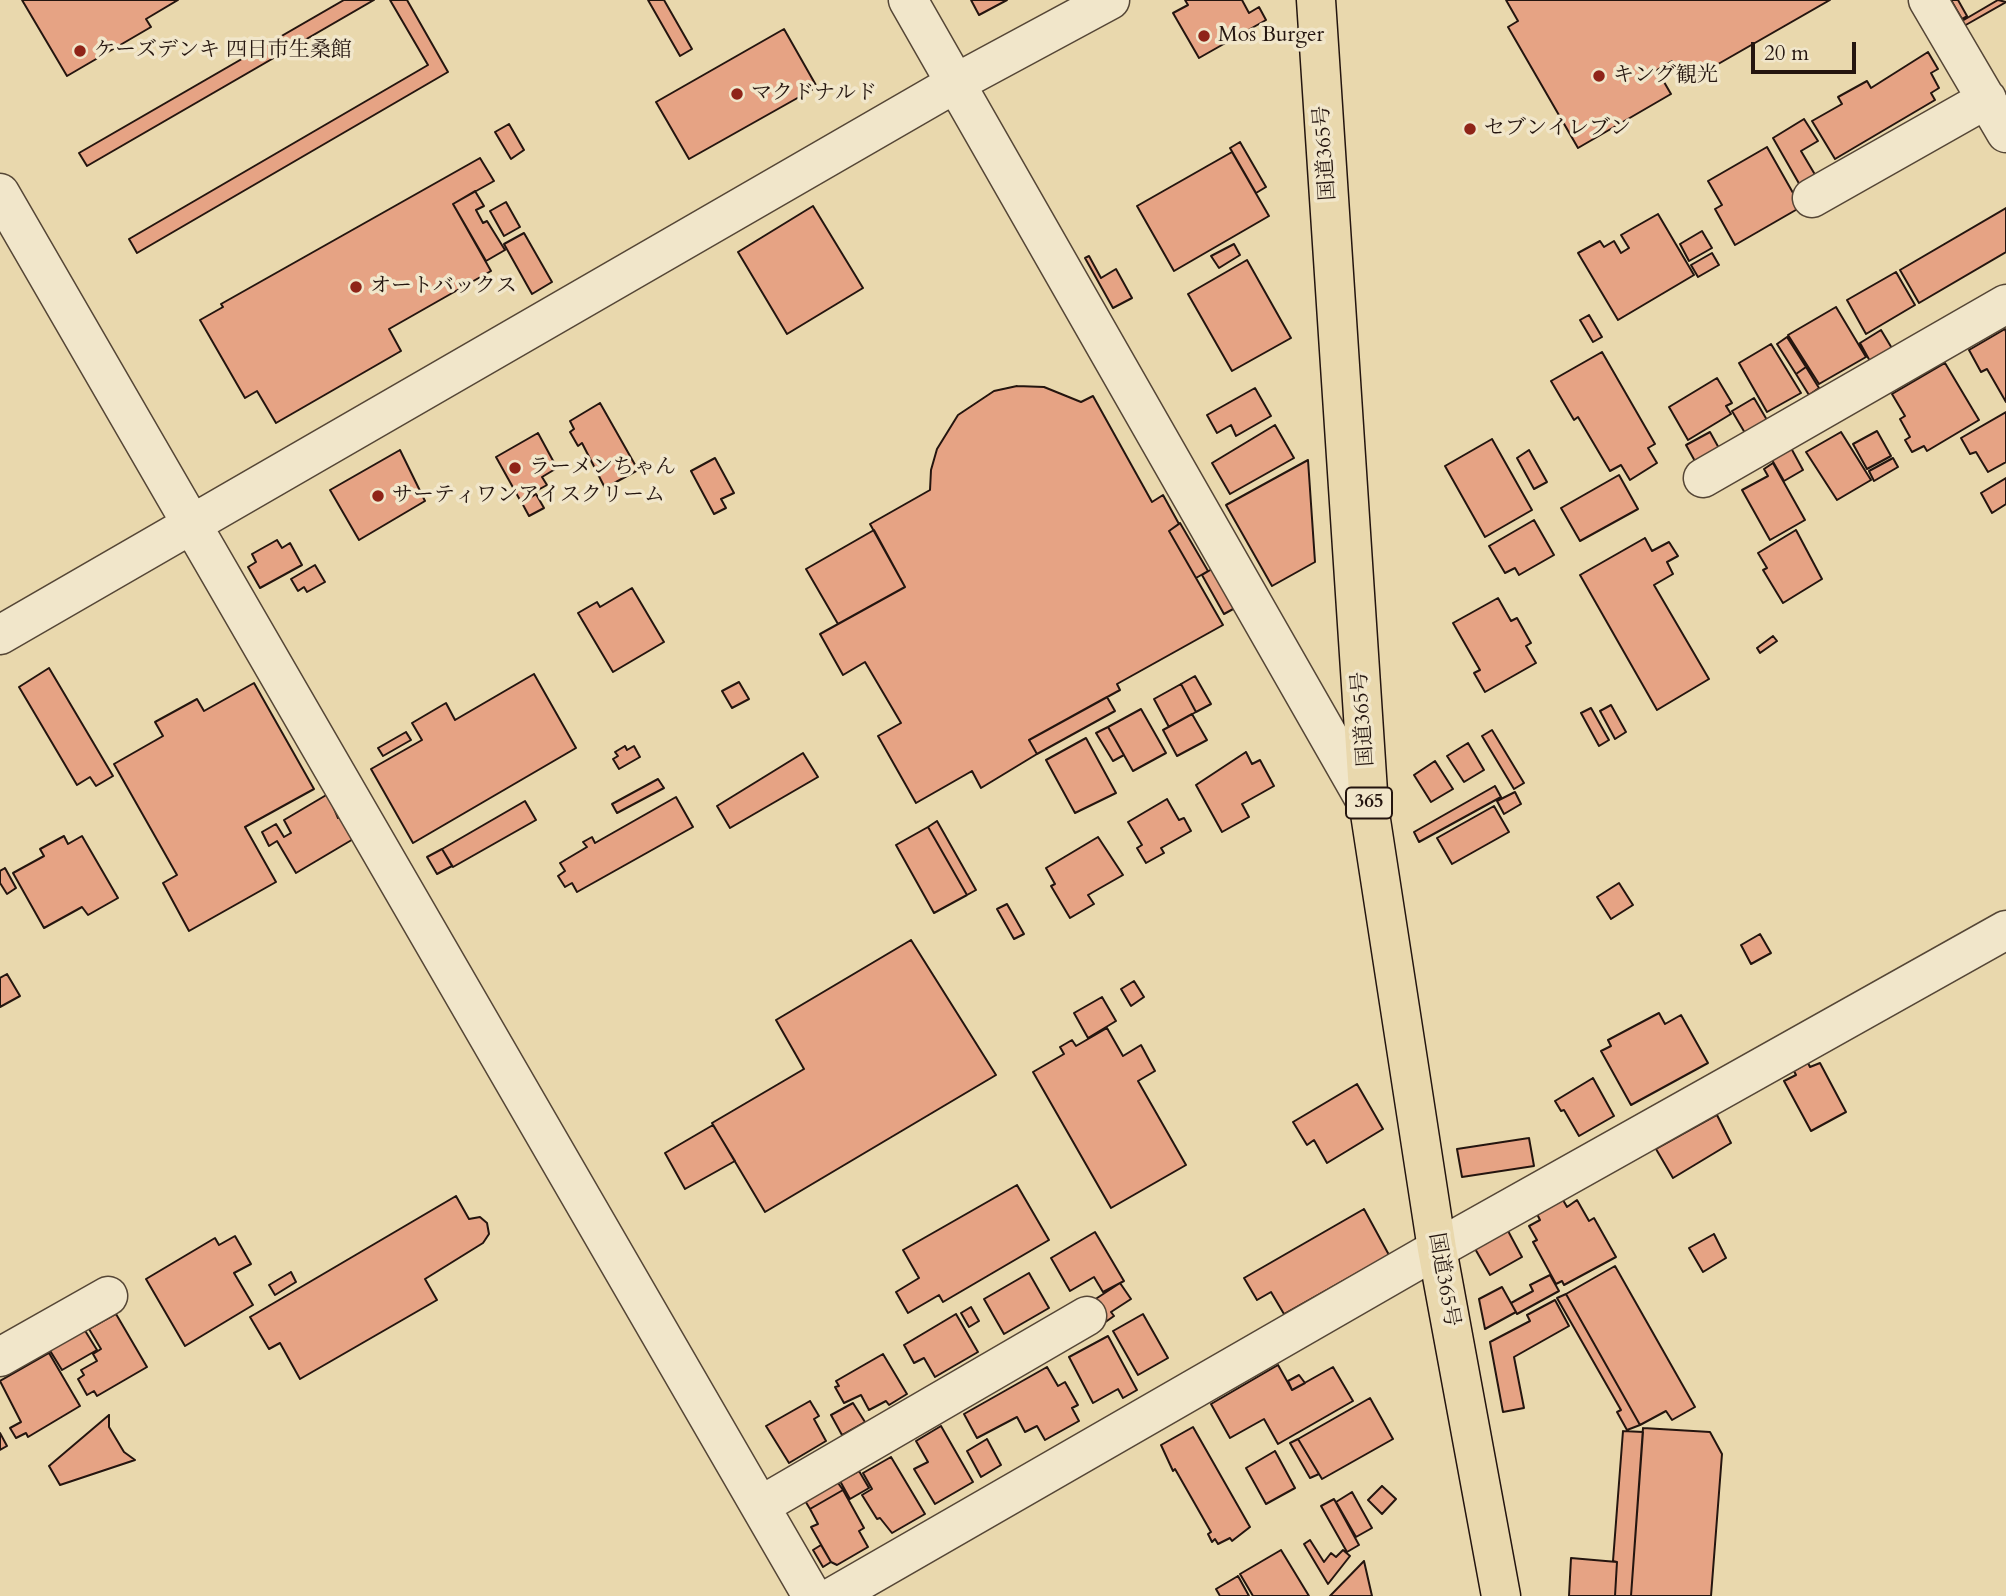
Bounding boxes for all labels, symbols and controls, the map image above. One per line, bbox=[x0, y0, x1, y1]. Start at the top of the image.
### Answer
place label: Mos Burger bbox=[1218, 23, 1324, 49]
marker: Mos Burger bbox=[1196, 28, 1212, 44]
scale bar bbox=[1754, 28, 1859, 72]
place label: ケーズデンキ 四日市生桑館 bbox=[94, 38, 352, 64]
text: 20 m bbox=[1764, 39, 1809, 68]
marker: ケーズデンキ 四日市生桑館 bbox=[72, 43, 88, 59]
place label: キング観光 bbox=[1613, 63, 1718, 89]
marker: キング観光 bbox=[1591, 68, 1607, 84]
place label: マクドナルド bbox=[751, 81, 877, 107]
marker: マクドナルド bbox=[729, 86, 745, 102]
street label: 国道365号 bbox=[1310, 105, 1342, 201]
place label: セブンイレブン bbox=[1484, 116, 1631, 142]
marker: セブンイレブン bbox=[1462, 121, 1478, 137]
place label: オートバックス bbox=[370, 274, 517, 300]
marker: オートバックス bbox=[348, 279, 364, 295]
place label: ラーメンちゃん bbox=[529, 455, 676, 481]
marker: ラーメンちゃん bbox=[507, 460, 523, 476]
place label: サーティワンアイスクリーム bbox=[392, 483, 665, 509]
marker: サーティワンアイスクリーム bbox=[370, 488, 386, 504]
street label: 国道365号 bbox=[1348, 671, 1380, 767]
road number: 365 bbox=[1346, 788, 1392, 818]
street label: 国道365号 bbox=[1422, 1231, 1464, 1329]

